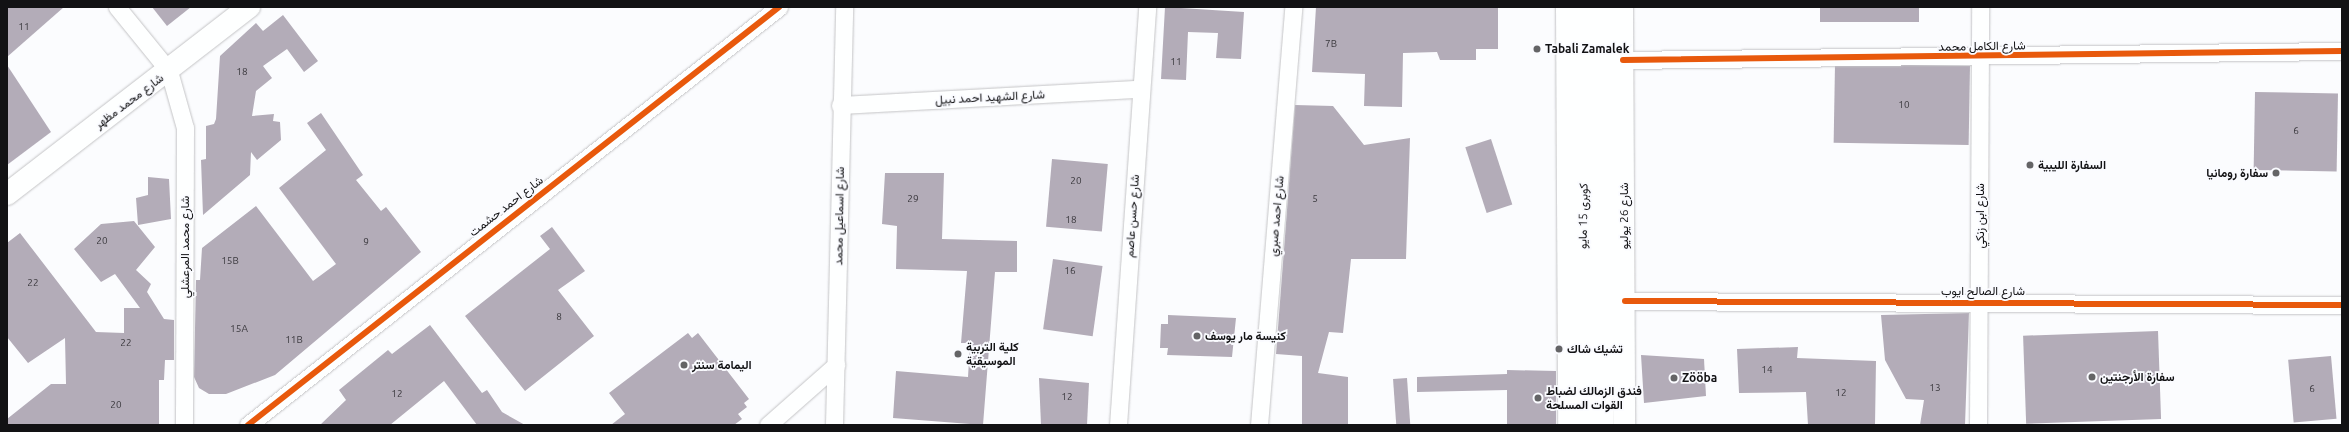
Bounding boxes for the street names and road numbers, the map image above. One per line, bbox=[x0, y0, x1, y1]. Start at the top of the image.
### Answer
street label: شارع الكامل محمد bbox=[1938, 38, 2026, 54]
street label: شارع محمد مظهر bbox=[92, 70, 166, 132]
street label: شارع الشهيد احمد نبيل bbox=[935, 87, 1045, 107]
street label: شارع اسماعيل محمد bbox=[831, 166, 847, 266]
street label: شارع احمد حشمت bbox=[466, 173, 546, 239]
street label: شارع حسن عاصم bbox=[1122, 174, 1142, 258]
street label: شارع احمد صبري bbox=[1265, 175, 1287, 257]
street label: كوبرى 15 مايو bbox=[1575, 183, 1591, 249]
street label: شارع 26 يوليو bbox=[1617, 183, 1631, 249]
street label: شارع ابن زنكي bbox=[1973, 183, 1987, 249]
street label: شارع محمد المرعشلي bbox=[178, 196, 192, 298]
street label: شارع الصالح ايوب bbox=[1941, 284, 2025, 298]

